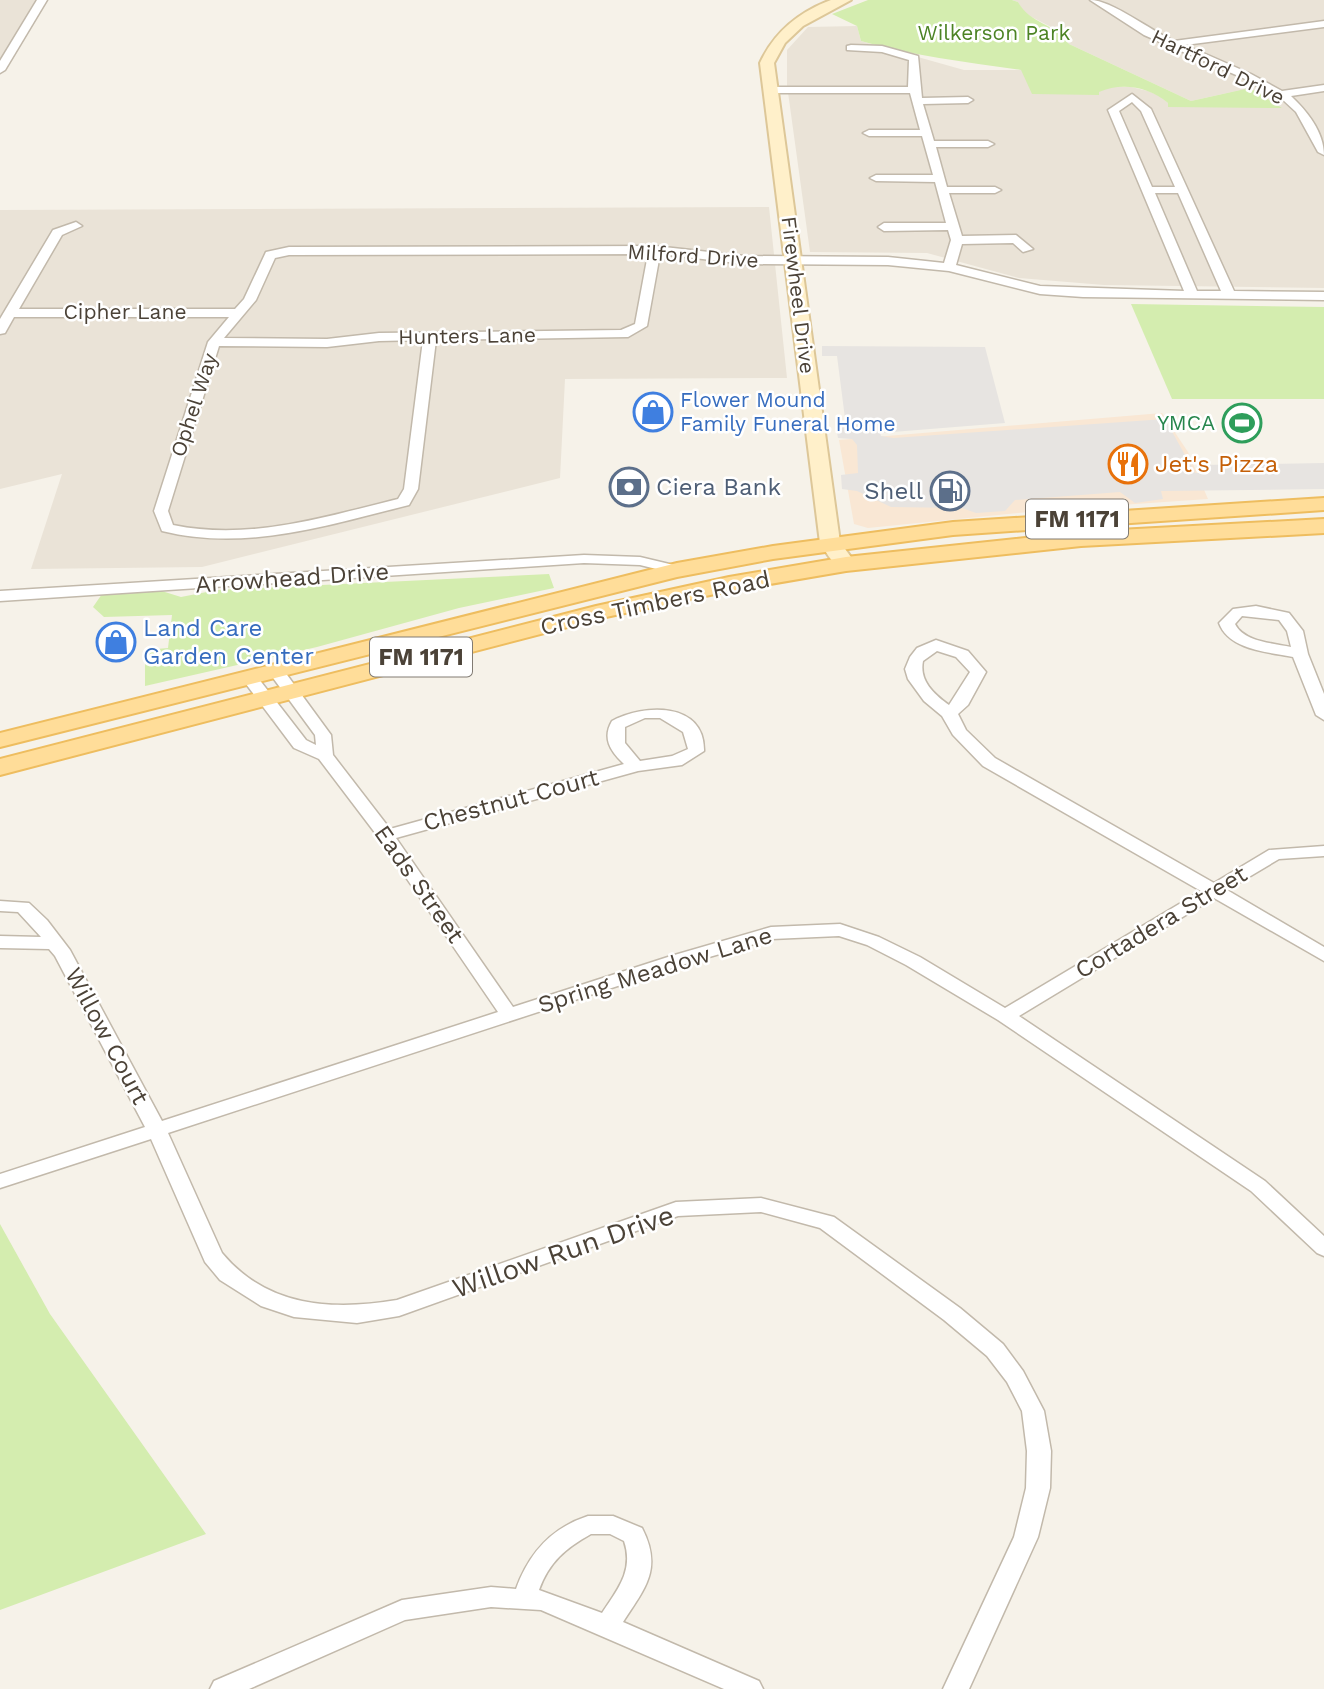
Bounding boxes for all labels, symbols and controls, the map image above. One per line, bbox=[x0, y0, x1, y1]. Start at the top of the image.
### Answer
park label: Wilkerson Park bbox=[918, 20, 1071, 45]
street label: Hartford Drive bbox=[1148, 24, 1289, 110]
street label: Firewheel Drive bbox=[776, 215, 821, 375]
street label: Milford Drive bbox=[627, 238, 759, 273]
street label: Cipher Lane bbox=[63, 299, 187, 324]
street label: Hunters Lane bbox=[398, 322, 536, 349]
street label: Ophel Way bbox=[165, 350, 222, 460]
place label: Flower Mound Family Funeral Home bbox=[680, 387, 896, 436]
shop icon: Flower Mound Family Funeral Home bbox=[632, 391, 674, 433]
sports icon: YMCA bbox=[1221, 402, 1263, 444]
place label: YMCA bbox=[1157, 410, 1215, 435]
restaurant icon: Jet's Pizza bbox=[1107, 443, 1149, 485]
place label: Jet's Pizza bbox=[1155, 450, 1278, 478]
bank icon: Ciera Bank bbox=[608, 466, 650, 508]
fuel station icon: Shell bbox=[929, 470, 971, 512]
place label: Ciera Bank bbox=[656, 473, 781, 501]
place label: Shell bbox=[864, 477, 924, 505]
road number: FM 1171 bbox=[1026, 499, 1128, 538]
street label: Arrowhead Drive bbox=[194, 557, 390, 599]
street label: Cross Timbers Road bbox=[538, 565, 772, 641]
place label: Land Care Garden Center bbox=[143, 614, 314, 670]
shop icon: Land Care Garden Center bbox=[95, 621, 137, 663]
road number: FM 1171 bbox=[370, 638, 472, 677]
street label: Chestnut Court bbox=[420, 763, 602, 837]
street label: Eads Street bbox=[368, 820, 470, 948]
street label: Cortadera Street bbox=[1070, 860, 1252, 984]
street label: Spring Meadow Lane bbox=[534, 921, 776, 1019]
street label: Willow Court bbox=[59, 963, 155, 1109]
street label: Willow Run Drive bbox=[448, 1198, 678, 1305]

